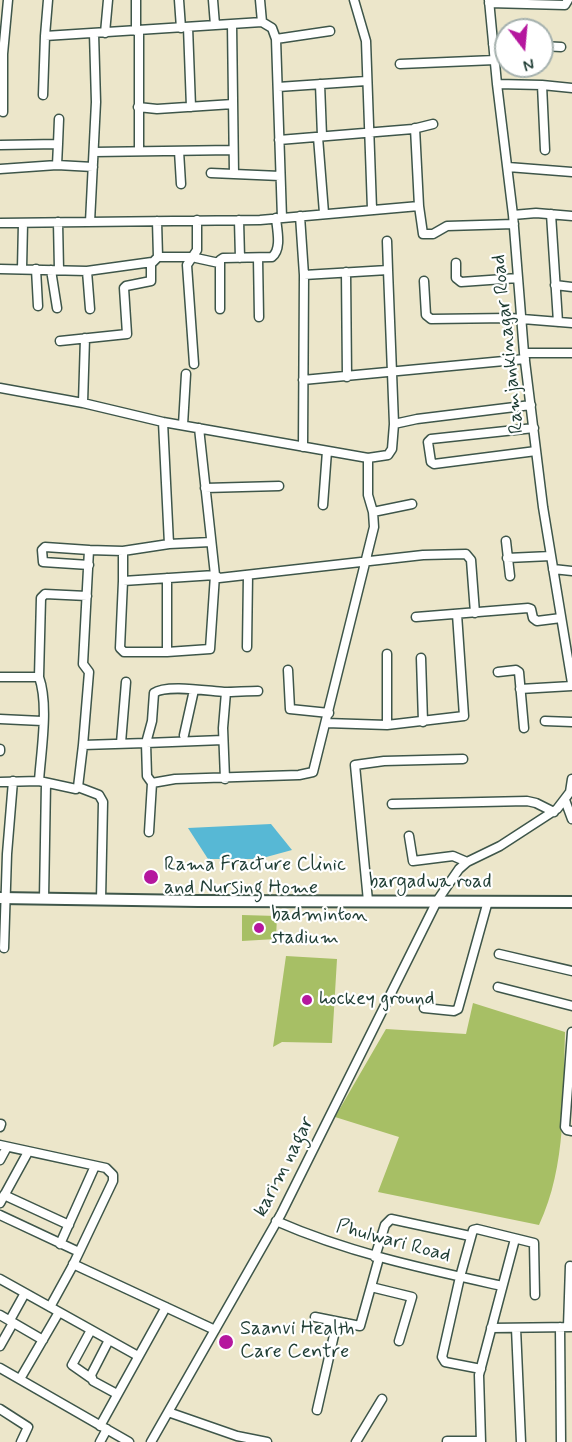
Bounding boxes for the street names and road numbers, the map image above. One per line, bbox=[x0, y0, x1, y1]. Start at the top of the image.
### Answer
street label: Ramjankinagar Road bbox=[488, 253, 530, 435]
street label: bargadwa road bbox=[368, 871, 492, 895]
street label: karim nagar bbox=[249, 1113, 321, 1221]
street label: Phulwari Road bbox=[333, 1215, 453, 1269]

